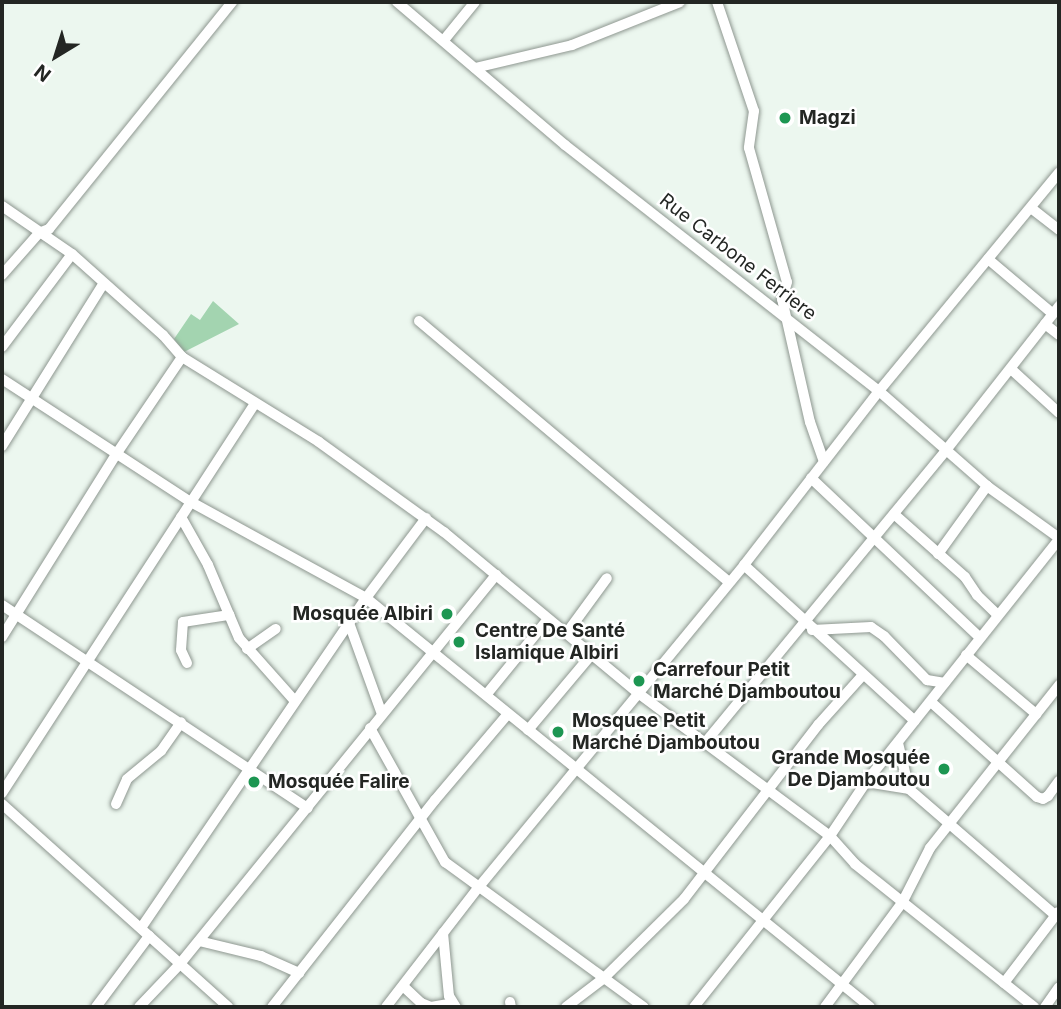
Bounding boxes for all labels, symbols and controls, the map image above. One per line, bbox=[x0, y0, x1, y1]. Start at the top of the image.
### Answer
north arrow bbox=[21, 21, 91, 91]
text: N bbox=[30, 59, 56, 86]
place label: Magzi bbox=[799, 107, 856, 129]
marker: Magzi bbox=[777, 110, 793, 126]
street label: Rue Carbone Ferriere bbox=[655, 189, 821, 325]
place label: Mosquée Albiri bbox=[293, 603, 433, 625]
marker: Mosquée Albiri bbox=[439, 606, 455, 622]
place label: Centre De Santé Islamique Albiri bbox=[475, 620, 625, 664]
marker: Centre De Santé Islamique Albiri bbox=[449, 632, 469, 652]
place label: Carrefour Petit Marché Djamboutou bbox=[653, 659, 841, 703]
marker: Carrefour Petit Marché Djamboutou bbox=[631, 673, 647, 689]
place label: Mosquee Petit Marché Djamboutou bbox=[572, 710, 760, 754]
marker: Mosquee Petit Marché Djamboutou bbox=[550, 724, 566, 740]
place label: Grande Mosquée De Djamboutou bbox=[771, 747, 930, 791]
marker: Grande Mosquée De Djamboutou bbox=[936, 761, 952, 777]
place label: Mosquée Falire bbox=[268, 771, 410, 793]
marker: Mosquée Falire bbox=[246, 774, 262, 790]

